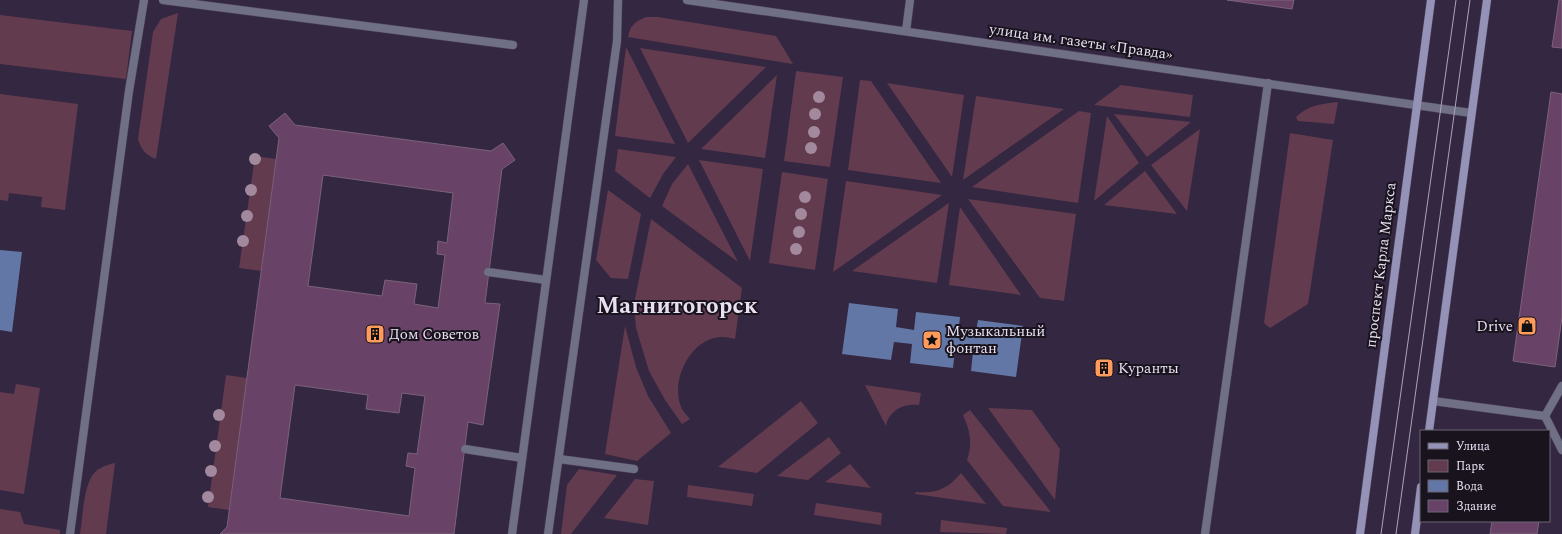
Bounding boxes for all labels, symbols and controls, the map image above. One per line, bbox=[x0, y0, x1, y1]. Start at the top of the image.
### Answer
street label: улица им. газеты «Правда» bbox=[987, 18, 1175, 66]
street label: проспект Карла Маркса bbox=[1359, 180, 1403, 349]
district label: Магнитогорск bbox=[596, 289, 758, 324]
place label: Drive bbox=[1476, 315, 1513, 338]
shop icon: Drive bbox=[1516, 315, 1538, 337]
place label: Музыкальный фонтан bbox=[946, 320, 1045, 360]
building icon: Дом Советов bbox=[364, 323, 386, 345]
place label: Дом Советов bbox=[389, 323, 480, 346]
place icon: Музыкальный фонтан bbox=[921, 329, 943, 351]
building icon: Куранты bbox=[1093, 357, 1115, 379]
place label: Куранты bbox=[1118, 357, 1179, 380]
legend bbox=[1420, 430, 1550, 522]
text: Улица bbox=[1456, 437, 1490, 456]
text: Парк bbox=[1456, 457, 1485, 476]
text: Вода bbox=[1456, 477, 1483, 496]
text: Здание bbox=[1456, 497, 1496, 516]

